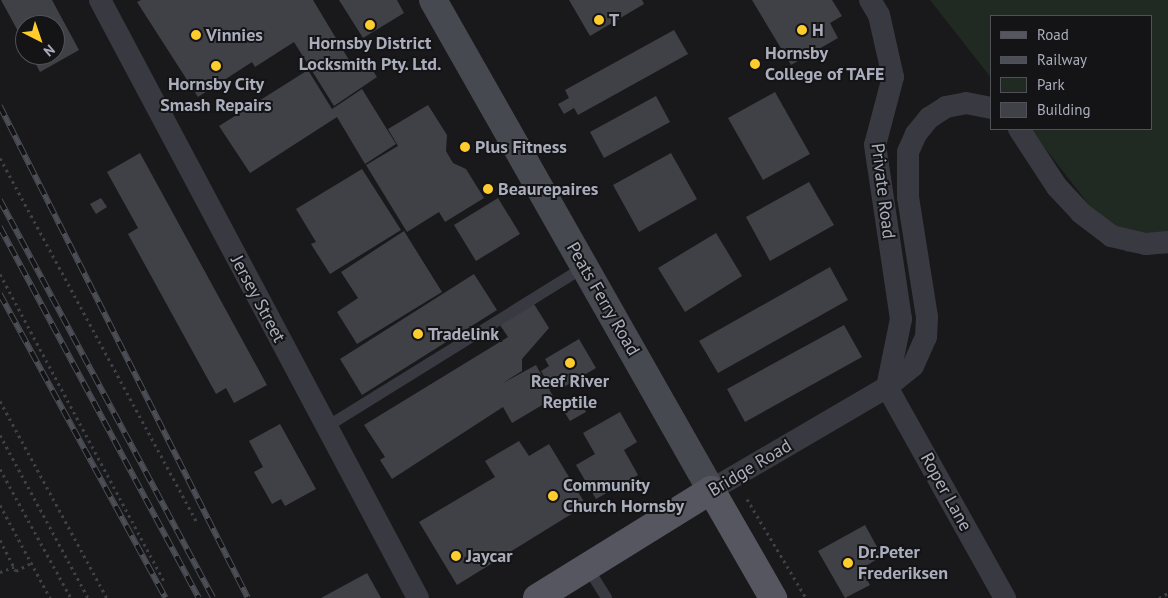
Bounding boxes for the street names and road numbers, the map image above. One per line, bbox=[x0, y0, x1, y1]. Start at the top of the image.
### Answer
street label: Private Road bbox=[866, 142, 900, 240]
street label: Peats Ferry Road bbox=[562, 238, 644, 360]
street label: Jersey Street bbox=[226, 252, 290, 346]
street label: Bridge Road bbox=[705, 435, 795, 501]
street label: Roper Lane bbox=[916, 449, 976, 535]

